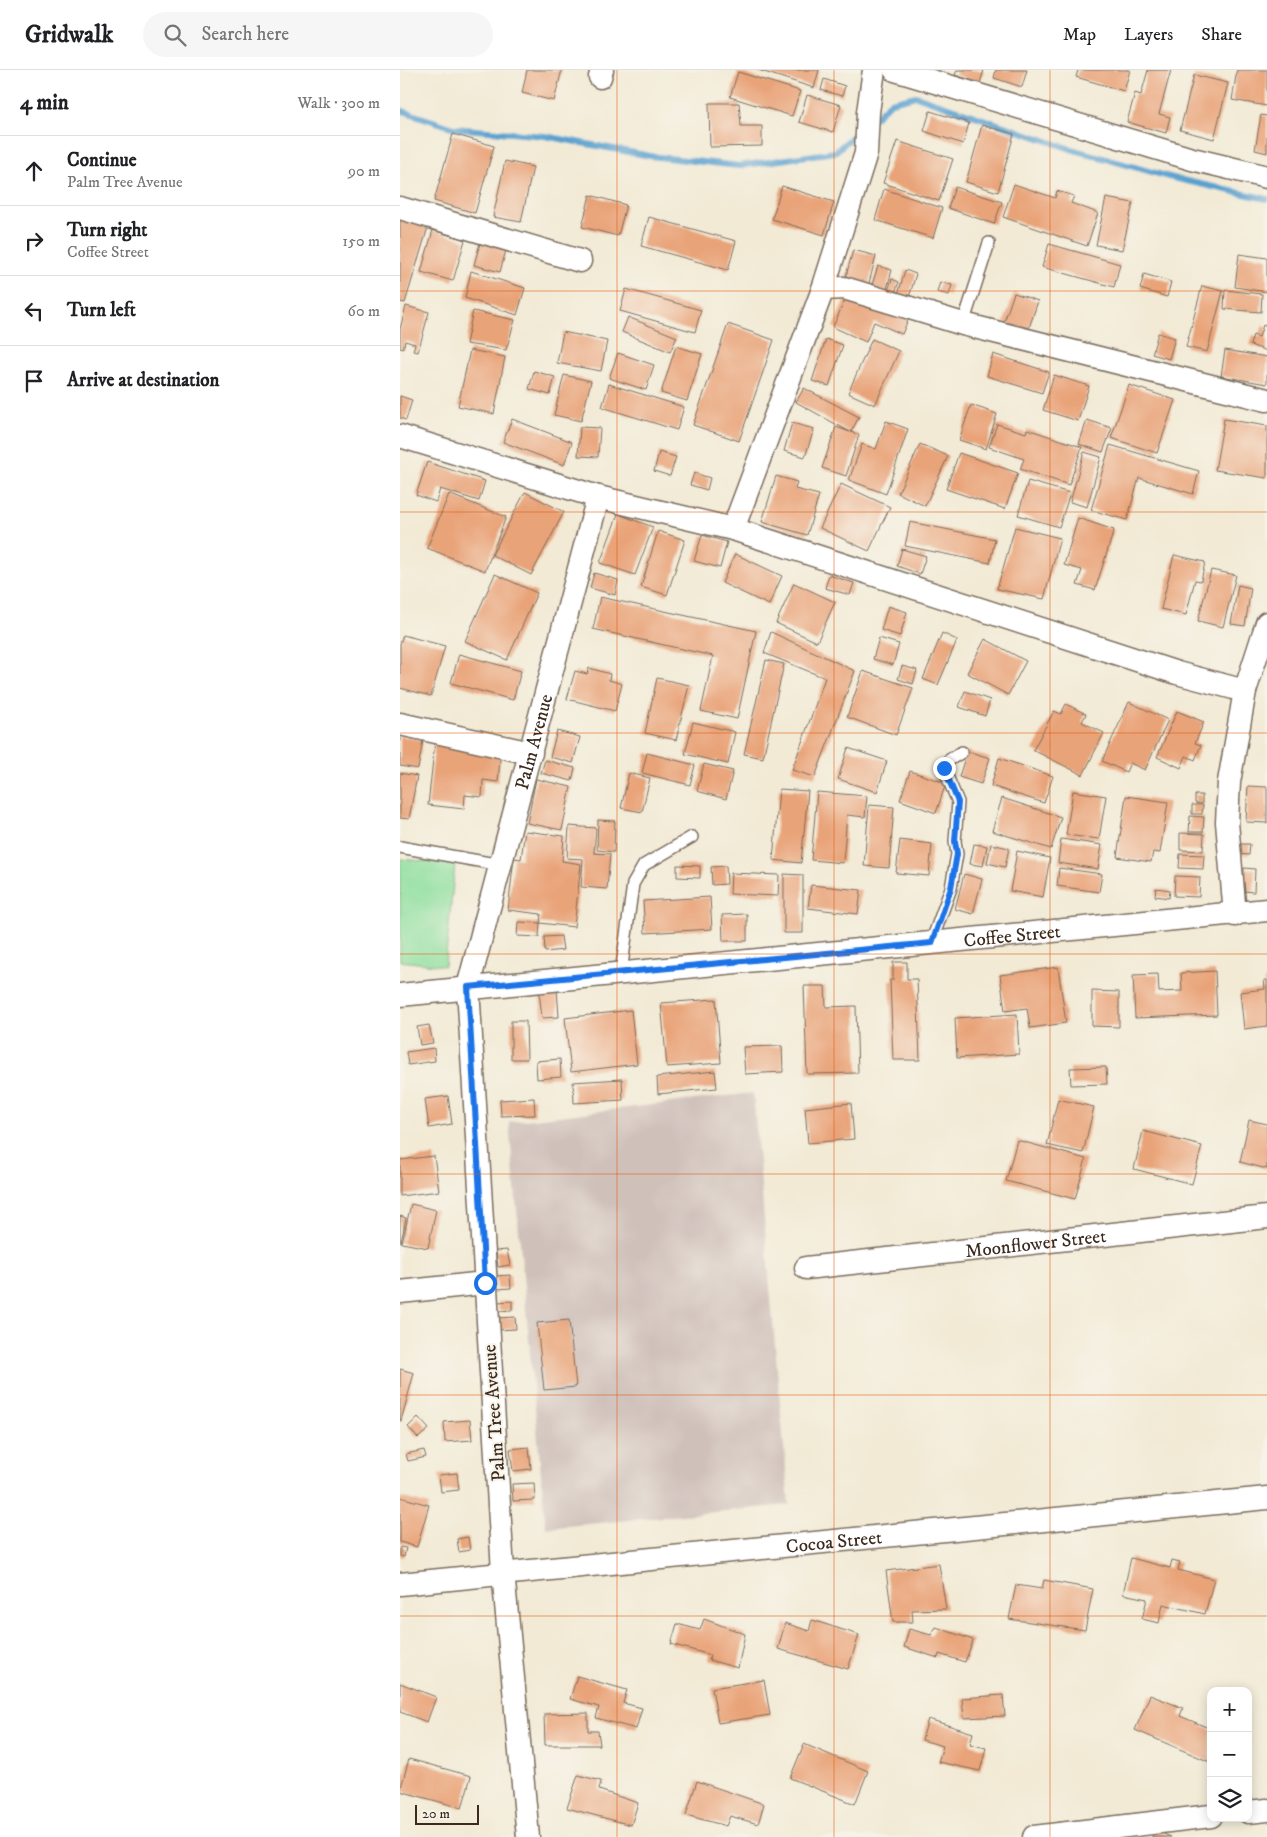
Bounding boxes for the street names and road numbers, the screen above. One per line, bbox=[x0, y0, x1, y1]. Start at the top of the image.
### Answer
street label: Palm Avenue bbox=[511, 692, 558, 792]
street label: Coffee Street bbox=[963, 920, 1062, 953]
street label: Moonflower Street bbox=[964, 1225, 1107, 1263]
street label: Palm Tree Avenue bbox=[478, 1344, 511, 1482]
street label: Cocoa Street bbox=[785, 1526, 883, 1559]

